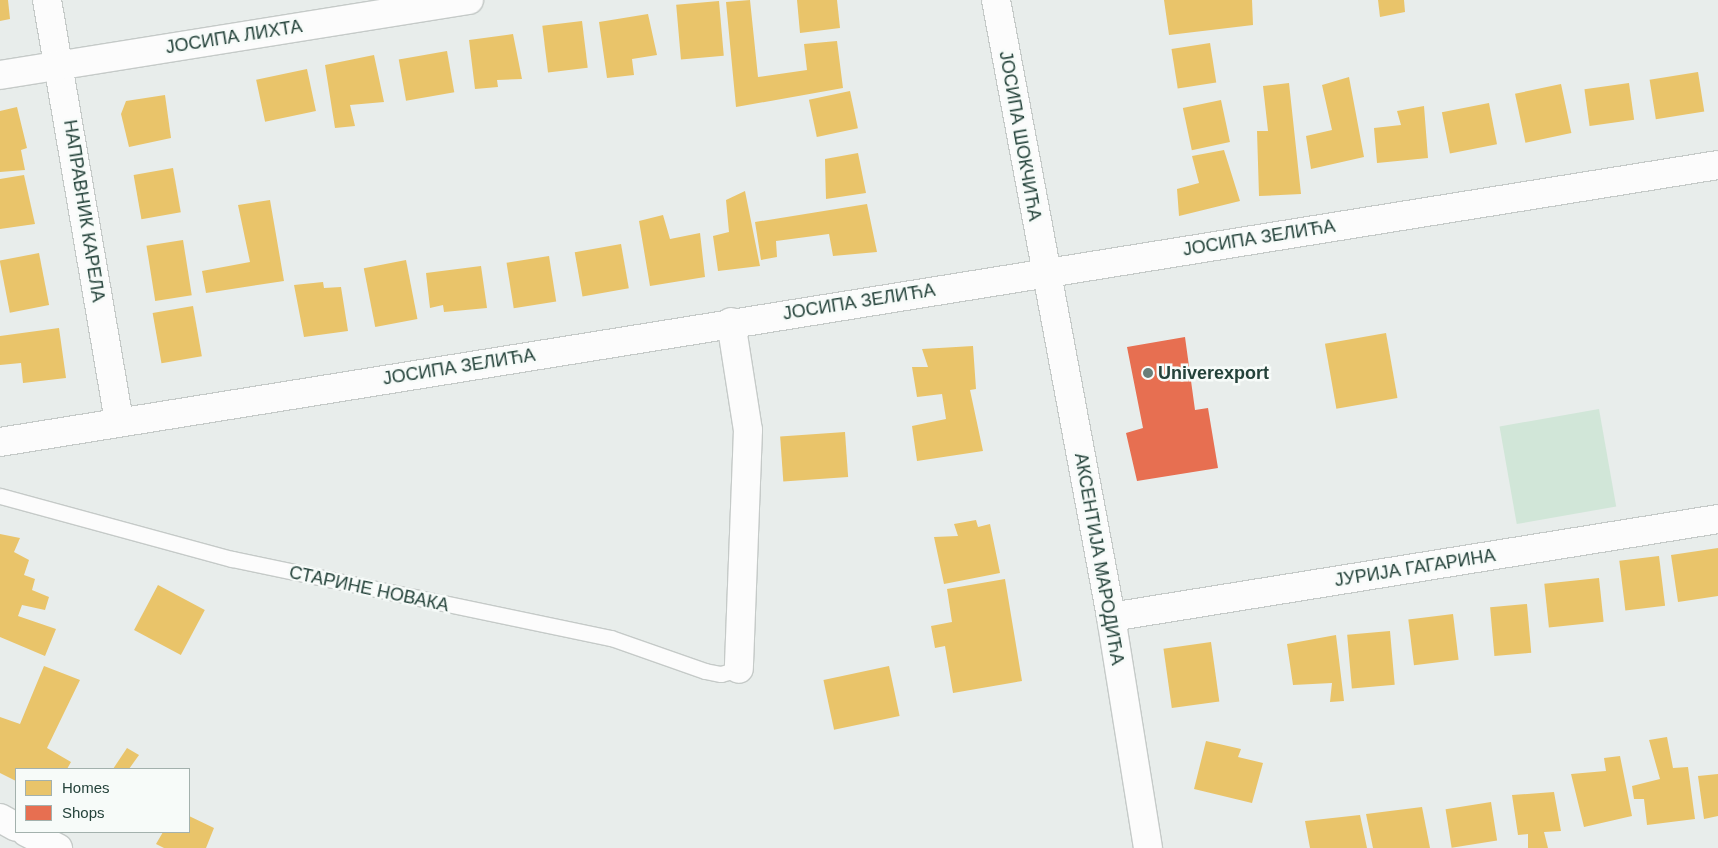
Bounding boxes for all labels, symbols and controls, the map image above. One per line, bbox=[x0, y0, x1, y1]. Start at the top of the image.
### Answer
street label: ЈОСИПА ЛИХТА bbox=[164, 16, 304, 58]
street label: ЈОСИПА ШОКЧИЋА bbox=[994, 49, 1046, 223]
street label: НАПРАВНИК КАРЕЛА bbox=[59, 118, 109, 304]
street label: ЈОСИПА ЗЕЛИЋА bbox=[1181, 215, 1337, 261]
street label: ЈОСИПА ЗЕЛИЋА bbox=[781, 279, 937, 325]
street label: ЈОСИПА ЗЕЛИЋА bbox=[381, 344, 537, 390]
place label: Univerexport bbox=[1158, 362, 1269, 384]
marker: Univerexport bbox=[1142, 367, 1154, 379]
street label: АКСЕНТИЈА МАРОДИЋА bbox=[1070, 451, 1128, 667]
street label: ЈУРИЈА ГАГАРИНА bbox=[1333, 545, 1497, 591]
street label: СТАРИНЕ НОВАКА bbox=[287, 562, 451, 616]
legend bbox=[15, 768, 190, 833]
text: Homes bbox=[62, 779, 110, 796]
text: Shops bbox=[62, 804, 105, 821]

